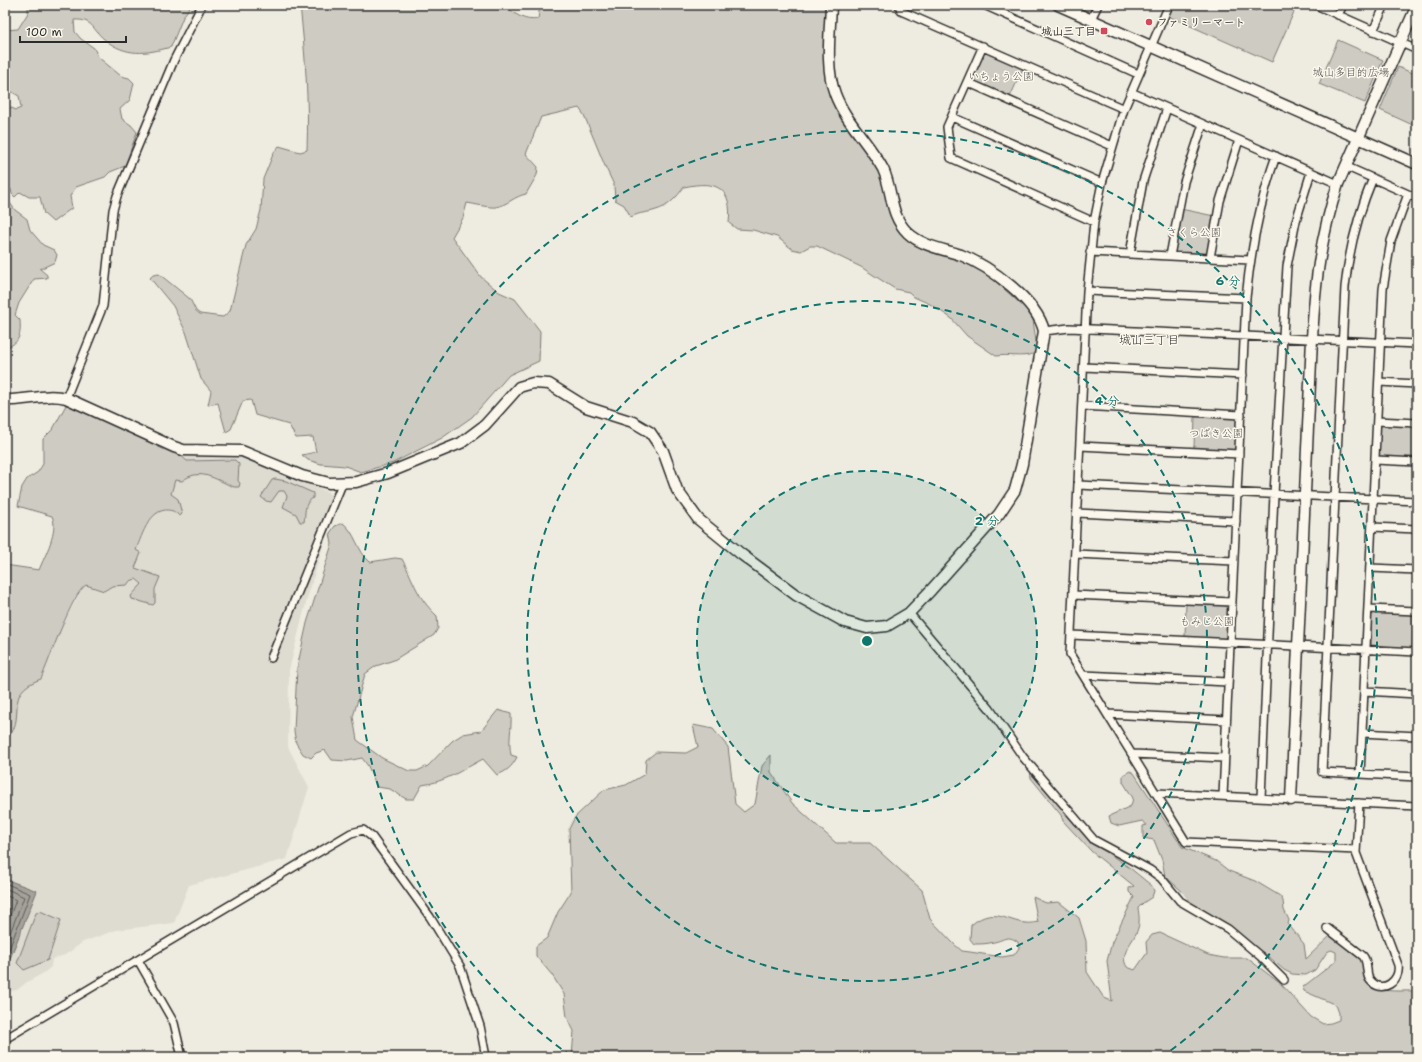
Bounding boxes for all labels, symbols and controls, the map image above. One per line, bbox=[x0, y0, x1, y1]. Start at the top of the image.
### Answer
place label: ファミリーマート bbox=[1157, 15, 1245, 30]
marker: ファミリーマート bbox=[1144, 17, 1154, 27]
scale bar bbox=[20, 18, 126, 44]
text: 100 m bbox=[26, 24, 62, 40]
place label: 城山三丁目 bbox=[1041, 24, 1096, 39]
marker: 城山三丁目 bbox=[1099, 26, 1109, 36]
park label: 城山多目的広場 bbox=[1313, 65, 1390, 80]
park label: いちょう公園 bbox=[968, 69, 1034, 84]
park label: さくら公園 bbox=[1167, 225, 1222, 240]
text: 6 分 bbox=[1216, 273, 1240, 289]
district label: 城山三丁目 bbox=[1119, 332, 1179, 348]
text: 4 分 bbox=[1095, 393, 1119, 409]
park label: つばき公園 bbox=[1189, 426, 1244, 441]
text: 2 分 bbox=[975, 513, 999, 529]
park label: もみじ公園 bbox=[1180, 614, 1235, 629]
centre of rings bbox=[860, 634, 874, 648]

